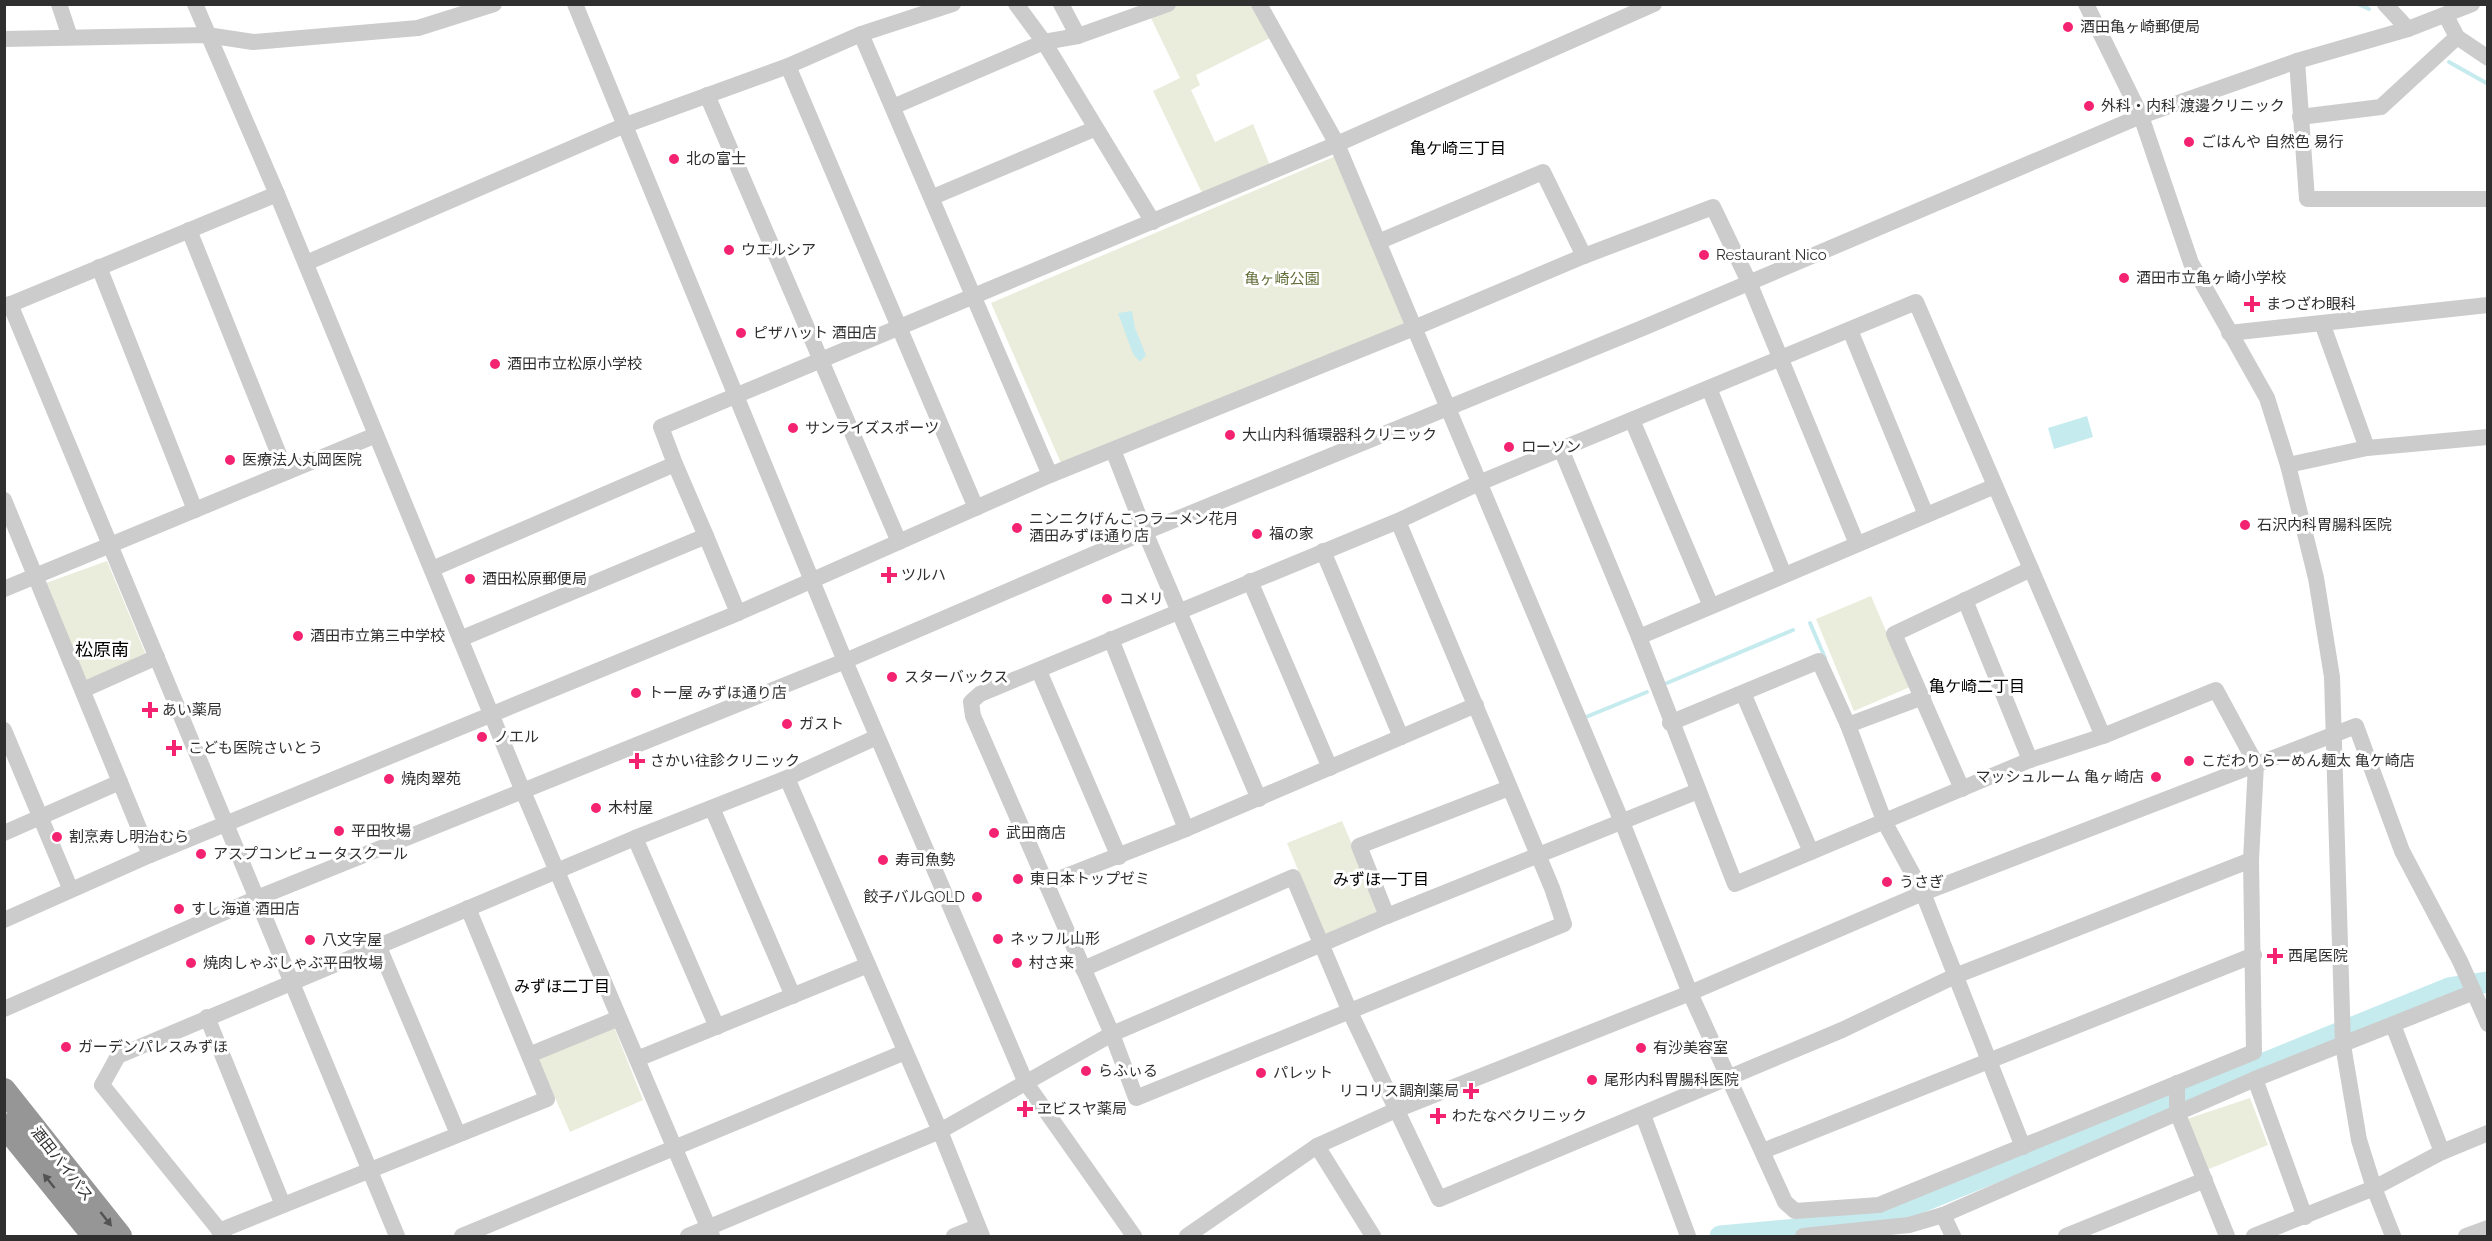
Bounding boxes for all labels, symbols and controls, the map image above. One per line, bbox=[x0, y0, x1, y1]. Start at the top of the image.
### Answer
place label: 酒田亀ヶ崎郵便局 bbox=[2080, 18, 2200, 36]
marker: 酒田亀ヶ崎郵便局 bbox=[2061, 20, 2075, 34]
place label: 外科・内科 渡邊クリニック bbox=[2101, 97, 2285, 115]
marker: 外科・内科 渡邊クリニック bbox=[2082, 99, 2096, 113]
place label: ごはんや 自然色 易行 bbox=[2201, 133, 2344, 151]
marker: ごはんや 自然色 易行 bbox=[2182, 135, 2196, 149]
district label: 亀ケ崎三丁目 bbox=[1410, 139, 1506, 158]
place label: 北の富士 bbox=[686, 150, 746, 168]
marker: 北の富士 bbox=[667, 152, 681, 166]
place label: ウエルシア bbox=[741, 241, 816, 259]
marker: ウエルシア bbox=[722, 243, 736, 257]
place label: Restaurant Nico bbox=[1716, 246, 1827, 264]
marker: Restaurant Nico bbox=[1697, 248, 1711, 262]
place label: 酒田市立亀ヶ崎小学校 bbox=[2136, 269, 2286, 287]
park label: 亀ヶ崎公園 bbox=[1244, 270, 1320, 288]
marker: 酒田市立亀ヶ崎小学校 bbox=[2117, 271, 2131, 285]
marker: まつざわ眼科 bbox=[2243, 295, 2261, 313]
place label: まつざわ眼科 bbox=[2266, 295, 2356, 313]
place label: ピザハット 酒田店 bbox=[753, 324, 877, 342]
marker: ピザハット 酒田店 bbox=[734, 326, 748, 340]
place label: 酒田市立松原小学校 bbox=[507, 355, 642, 373]
marker: 酒田市立松原小学校 bbox=[488, 357, 502, 371]
place label: サンライズスポーツ bbox=[805, 419, 939, 437]
marker: サンライズスポーツ bbox=[786, 421, 800, 435]
place label: 大山内科循環器科クリニック bbox=[1242, 426, 1437, 444]
marker: 大山内科循環器科クリニック bbox=[1223, 428, 1237, 442]
place label: ローソン bbox=[1521, 438, 1581, 456]
marker: ローソン bbox=[1502, 440, 1516, 454]
place label: 医療法人丸岡医院 bbox=[242, 451, 362, 469]
marker: 医療法人丸岡医院 bbox=[223, 453, 237, 467]
place label: ニンニクげんこつラーメン花月 酒田みずほ通り店 bbox=[1029, 510, 1238, 545]
place label: 石沢内科胃腸科医院 bbox=[2257, 516, 2392, 534]
marker: 石沢内科胃腸科医院 bbox=[2238, 518, 2252, 532]
marker: ニンニクげんこつラーメン花月 酒田みずほ通り店 bbox=[1010, 521, 1024, 535]
place label: 福の家 bbox=[1269, 525, 1314, 543]
marker: 福の家 bbox=[1250, 527, 1264, 541]
place label: ツルハ bbox=[901, 566, 946, 584]
marker: ツルハ bbox=[882, 568, 896, 582]
place label: 酒田松原郵便局 bbox=[482, 570, 587, 588]
marker: 酒田松原郵便局 bbox=[463, 572, 477, 586]
place label: コメリ bbox=[1119, 590, 1164, 608]
marker: コメリ bbox=[1100, 592, 1114, 606]
place label: 酒田市立第三中学校 bbox=[310, 627, 445, 645]
marker: 酒田市立第三中学校 bbox=[291, 629, 305, 643]
district label: 松原南 bbox=[75, 639, 129, 660]
place label: スターバックス bbox=[904, 668, 1008, 686]
marker: スターバックス bbox=[885, 670, 899, 684]
district label: 亀ケ崎二丁目 bbox=[1929, 677, 2025, 696]
place label: トー屋 みずほ通り店 bbox=[648, 684, 787, 702]
marker: トー屋 みずほ通り店 bbox=[629, 686, 643, 700]
place label: あい薬局 bbox=[162, 701, 222, 719]
marker: あい薬局 bbox=[143, 703, 157, 717]
place label: ガスト bbox=[799, 715, 844, 733]
marker: ガスト bbox=[780, 717, 794, 731]
place label: ノエル bbox=[494, 728, 539, 746]
marker: ノエル bbox=[475, 730, 489, 744]
marker: こども医院さいとう bbox=[165, 739, 183, 757]
place label: こども医院さいとう bbox=[188, 739, 323, 757]
marker: さかい往診クリニック bbox=[628, 752, 646, 770]
place label: さかい往診クリニック bbox=[650, 752, 800, 770]
place label: こだわりらーめん麺太 亀ケ崎店 bbox=[2201, 752, 2415, 770]
marker: こだわりらーめん麺太 亀ケ崎店 bbox=[2182, 754, 2196, 768]
place label: マッシュルーム 亀ヶ崎店 bbox=[1976, 768, 2144, 786]
place label: 焼肉翠苑 bbox=[401, 770, 461, 788]
marker: マッシュルーム 亀ヶ崎店 bbox=[2149, 770, 2163, 784]
marker: 焼肉翠苑 bbox=[382, 772, 396, 786]
place label: 木村屋 bbox=[608, 799, 653, 817]
marker: 木村屋 bbox=[589, 801, 603, 815]
place label: 平田牧場 bbox=[351, 822, 411, 840]
marker: 平田牧場 bbox=[332, 824, 346, 838]
place label: 武田商店 bbox=[1006, 824, 1066, 842]
marker: 武田商店 bbox=[987, 826, 1001, 840]
place label: 割烹寿し明治むら bbox=[69, 828, 189, 846]
marker: 割烹寿し明治むら bbox=[50, 830, 64, 844]
place label: アスプコンピュータスクール bbox=[213, 845, 408, 863]
marker: アスプコンピュータスクール bbox=[194, 847, 208, 861]
place label: 寿司魚勢 bbox=[895, 851, 955, 869]
marker: 寿司魚勢 bbox=[876, 853, 890, 867]
place label: 東日本トップゼミ bbox=[1030, 870, 1150, 888]
district label: みずほ一丁目 bbox=[1333, 870, 1429, 889]
marker: 東日本トップゼミ bbox=[1011, 872, 1025, 886]
place label: うさぎ bbox=[1899, 873, 1944, 891]
marker: うさぎ bbox=[1880, 875, 1894, 889]
place label: 餃子バルGOLD bbox=[864, 888, 965, 906]
marker: 餃子バルGOLD bbox=[970, 890, 984, 904]
place label: すし海道 酒田店 bbox=[191, 900, 300, 918]
marker: すし海道 酒田店 bbox=[172, 902, 186, 916]
place label: ネッフル山形 bbox=[1010, 930, 1100, 948]
place label: 八文字屋 bbox=[322, 931, 382, 949]
marker: ネッフル山形 bbox=[991, 932, 1005, 946]
marker: 八文字屋 bbox=[303, 933, 317, 947]
marker: 西尾医院 bbox=[2266, 947, 2284, 965]
place label: 西尾医院 bbox=[2288, 947, 2348, 965]
place label: 焼肉しゃぶしゃぶ平田牧場 bbox=[203, 954, 383, 972]
place label: 村さ来 bbox=[1029, 954, 1074, 972]
marker: 焼肉しゃぶしゃぶ平田牧場 bbox=[184, 956, 198, 970]
marker: 村さ来 bbox=[1010, 956, 1024, 970]
district label: みずほ二丁目 bbox=[514, 977, 610, 996]
place label: ガーデンパレスみずほ bbox=[78, 1038, 228, 1056]
place label: 有沙美容室 bbox=[1653, 1039, 1728, 1057]
marker: ガーデンパレスみずほ bbox=[59, 1040, 73, 1054]
marker: 有沙美容室 bbox=[1634, 1041, 1648, 1055]
place label: らふぃる bbox=[1098, 1062, 1158, 1080]
marker: らふぃる bbox=[1079, 1064, 1093, 1078]
place label: パレット bbox=[1273, 1064, 1333, 1082]
marker: パレット bbox=[1254, 1066, 1268, 1080]
place label: 尾形内科胃腸科医院 bbox=[1604, 1071, 1739, 1089]
marker: 尾形内科胃腸科医院 bbox=[1585, 1073, 1599, 1087]
place label: リコリス調剤薬局 bbox=[1339, 1082, 1459, 1100]
marker: リコリス調剤薬局 bbox=[1464, 1084, 1478, 1098]
place label: ヱビスヤ薬局 bbox=[1037, 1100, 1127, 1118]
marker: ヱビスヤ薬局 bbox=[1018, 1102, 1032, 1116]
marker: わたなべクリニック bbox=[1429, 1107, 1447, 1125]
place label: わたなべクリニック bbox=[1452, 1107, 1587, 1125]
street label: 酒田バイパス bbox=[27, 1123, 97, 1205]
one-way arrow bbox=[43, 1173, 56, 1189]
one-way arrow bbox=[99, 1211, 112, 1227]

